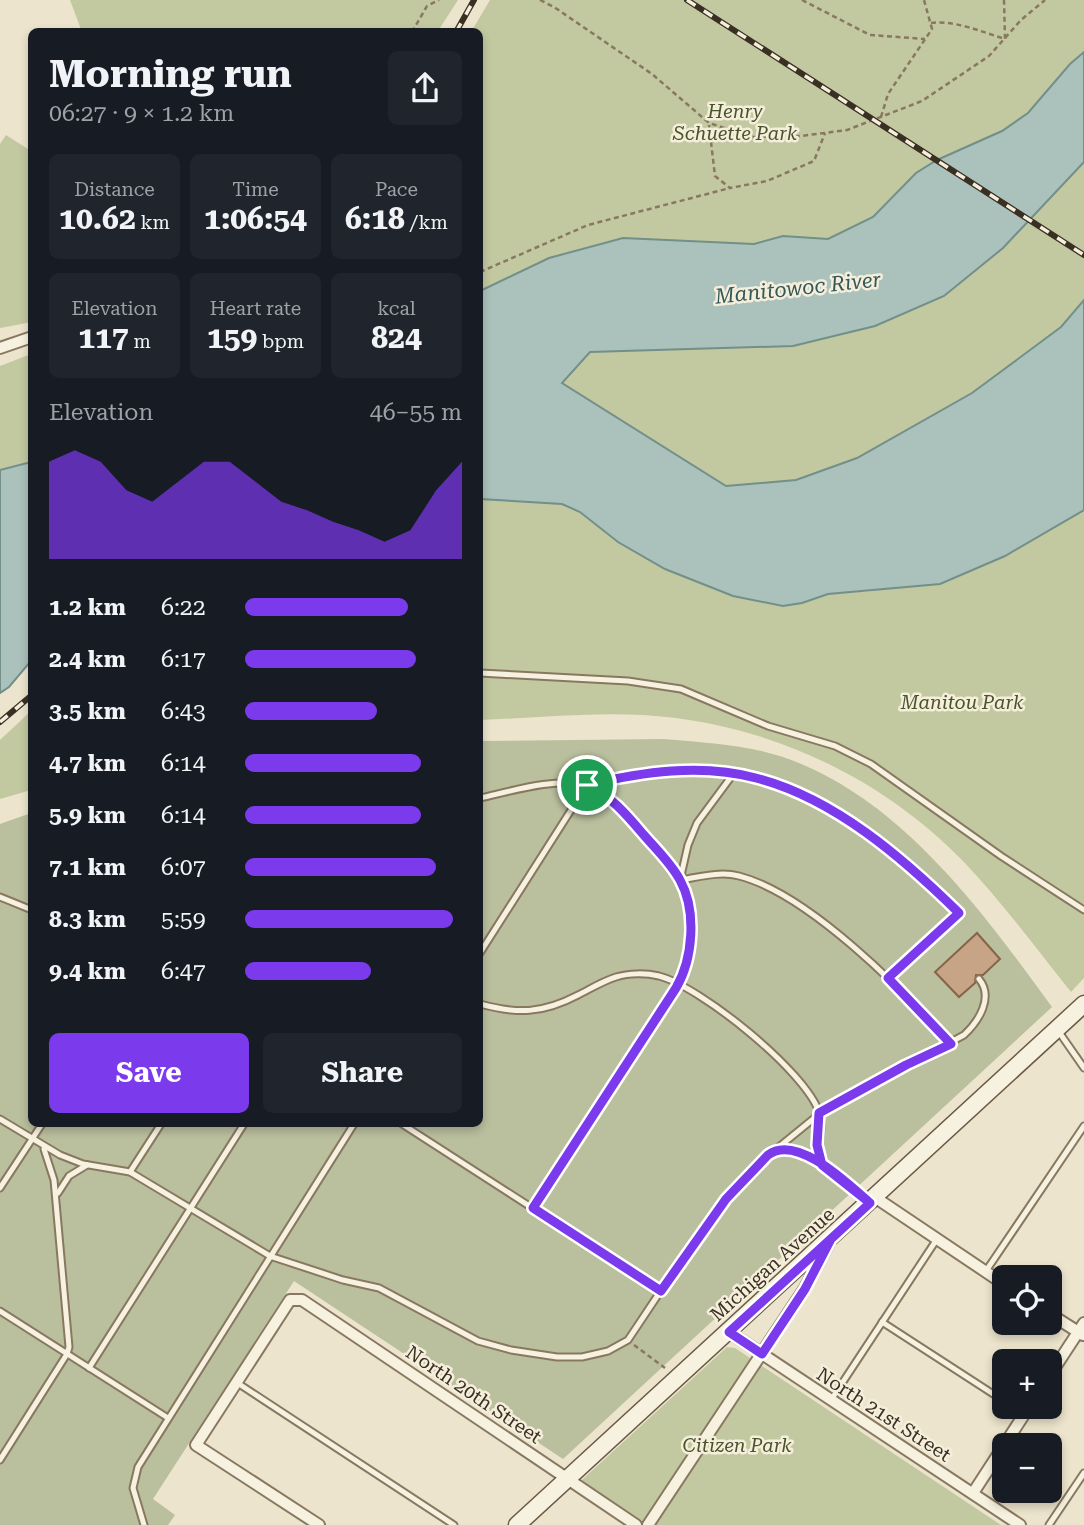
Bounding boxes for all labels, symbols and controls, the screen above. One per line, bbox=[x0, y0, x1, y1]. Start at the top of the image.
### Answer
button: share bbox=[388, 51, 462, 125]
text: Morning run bbox=[49, 52, 292, 96]
text: 06:27 · 9 × 1.2 km bbox=[49, 100, 234, 127]
park label: Henry Schuette Park bbox=[672, 100, 798, 145]
text: Distance bbox=[74, 178, 155, 201]
text: Time bbox=[232, 178, 279, 201]
text: Pace bbox=[375, 178, 418, 201]
text: 10.62 bbox=[59, 201, 136, 236]
text: 1:06:54 bbox=[204, 201, 307, 236]
text: 6:18 bbox=[345, 201, 405, 236]
text: km bbox=[136, 211, 170, 234]
text: /km bbox=[405, 211, 448, 234]
water label: Manitowoc River bbox=[713, 267, 882, 309]
text: Elevation bbox=[71, 297, 158, 320]
text: Heart rate bbox=[210, 297, 301, 320]
text: kcal bbox=[377, 297, 416, 320]
text: 117 bbox=[78, 320, 129, 355]
text: 159 bbox=[207, 320, 257, 355]
text: 824 bbox=[371, 320, 422, 355]
text: m bbox=[129, 330, 151, 353]
text: bpm bbox=[257, 330, 304, 353]
text: Elevation bbox=[49, 399, 153, 426]
text: 46–55 m bbox=[370, 399, 462, 426]
text: 1.2 km bbox=[49, 594, 126, 621]
text: 6:22 bbox=[161, 594, 206, 621]
text: 2.4 km bbox=[49, 646, 126, 673]
text: 6:17 bbox=[161, 646, 206, 673]
park label: Manitou Park bbox=[900, 691, 1024, 714]
text: 3.5 km bbox=[49, 698, 126, 725]
text: 6:43 bbox=[161, 698, 206, 725]
text: 4.7 km bbox=[49, 750, 126, 777]
text: 6:14 bbox=[161, 750, 206, 777]
pin bbox=[557, 755, 617, 815]
icon: arrive bbox=[568, 766, 606, 804]
text: 5.9 km bbox=[49, 802, 126, 829]
text: 6:14 bbox=[161, 802, 206, 829]
text: 7.1 km bbox=[49, 854, 126, 881]
text: 6:07 bbox=[161, 854, 206, 881]
text: 8.3 km bbox=[49, 906, 126, 933]
text: 5:59 bbox=[161, 906, 206, 933]
text: 9.4 km bbox=[49, 958, 126, 985]
text: 6:47 bbox=[161, 958, 206, 985]
button: Save bbox=[49, 1033, 249, 1113]
button: Share bbox=[263, 1033, 462, 1113]
street label: Michigan Avenue bbox=[706, 1203, 839, 1326]
map controls bbox=[992, 1265, 1062, 1503]
button: locate bbox=[992, 1265, 1062, 1335]
street label: North 20th Street bbox=[401, 1340, 546, 1448]
button: + bbox=[992, 1349, 1062, 1419]
street label: North 21st Street bbox=[812, 1362, 955, 1466]
button: − bbox=[992, 1433, 1062, 1503]
park label: Citizen Park bbox=[682, 1434, 792, 1457]

